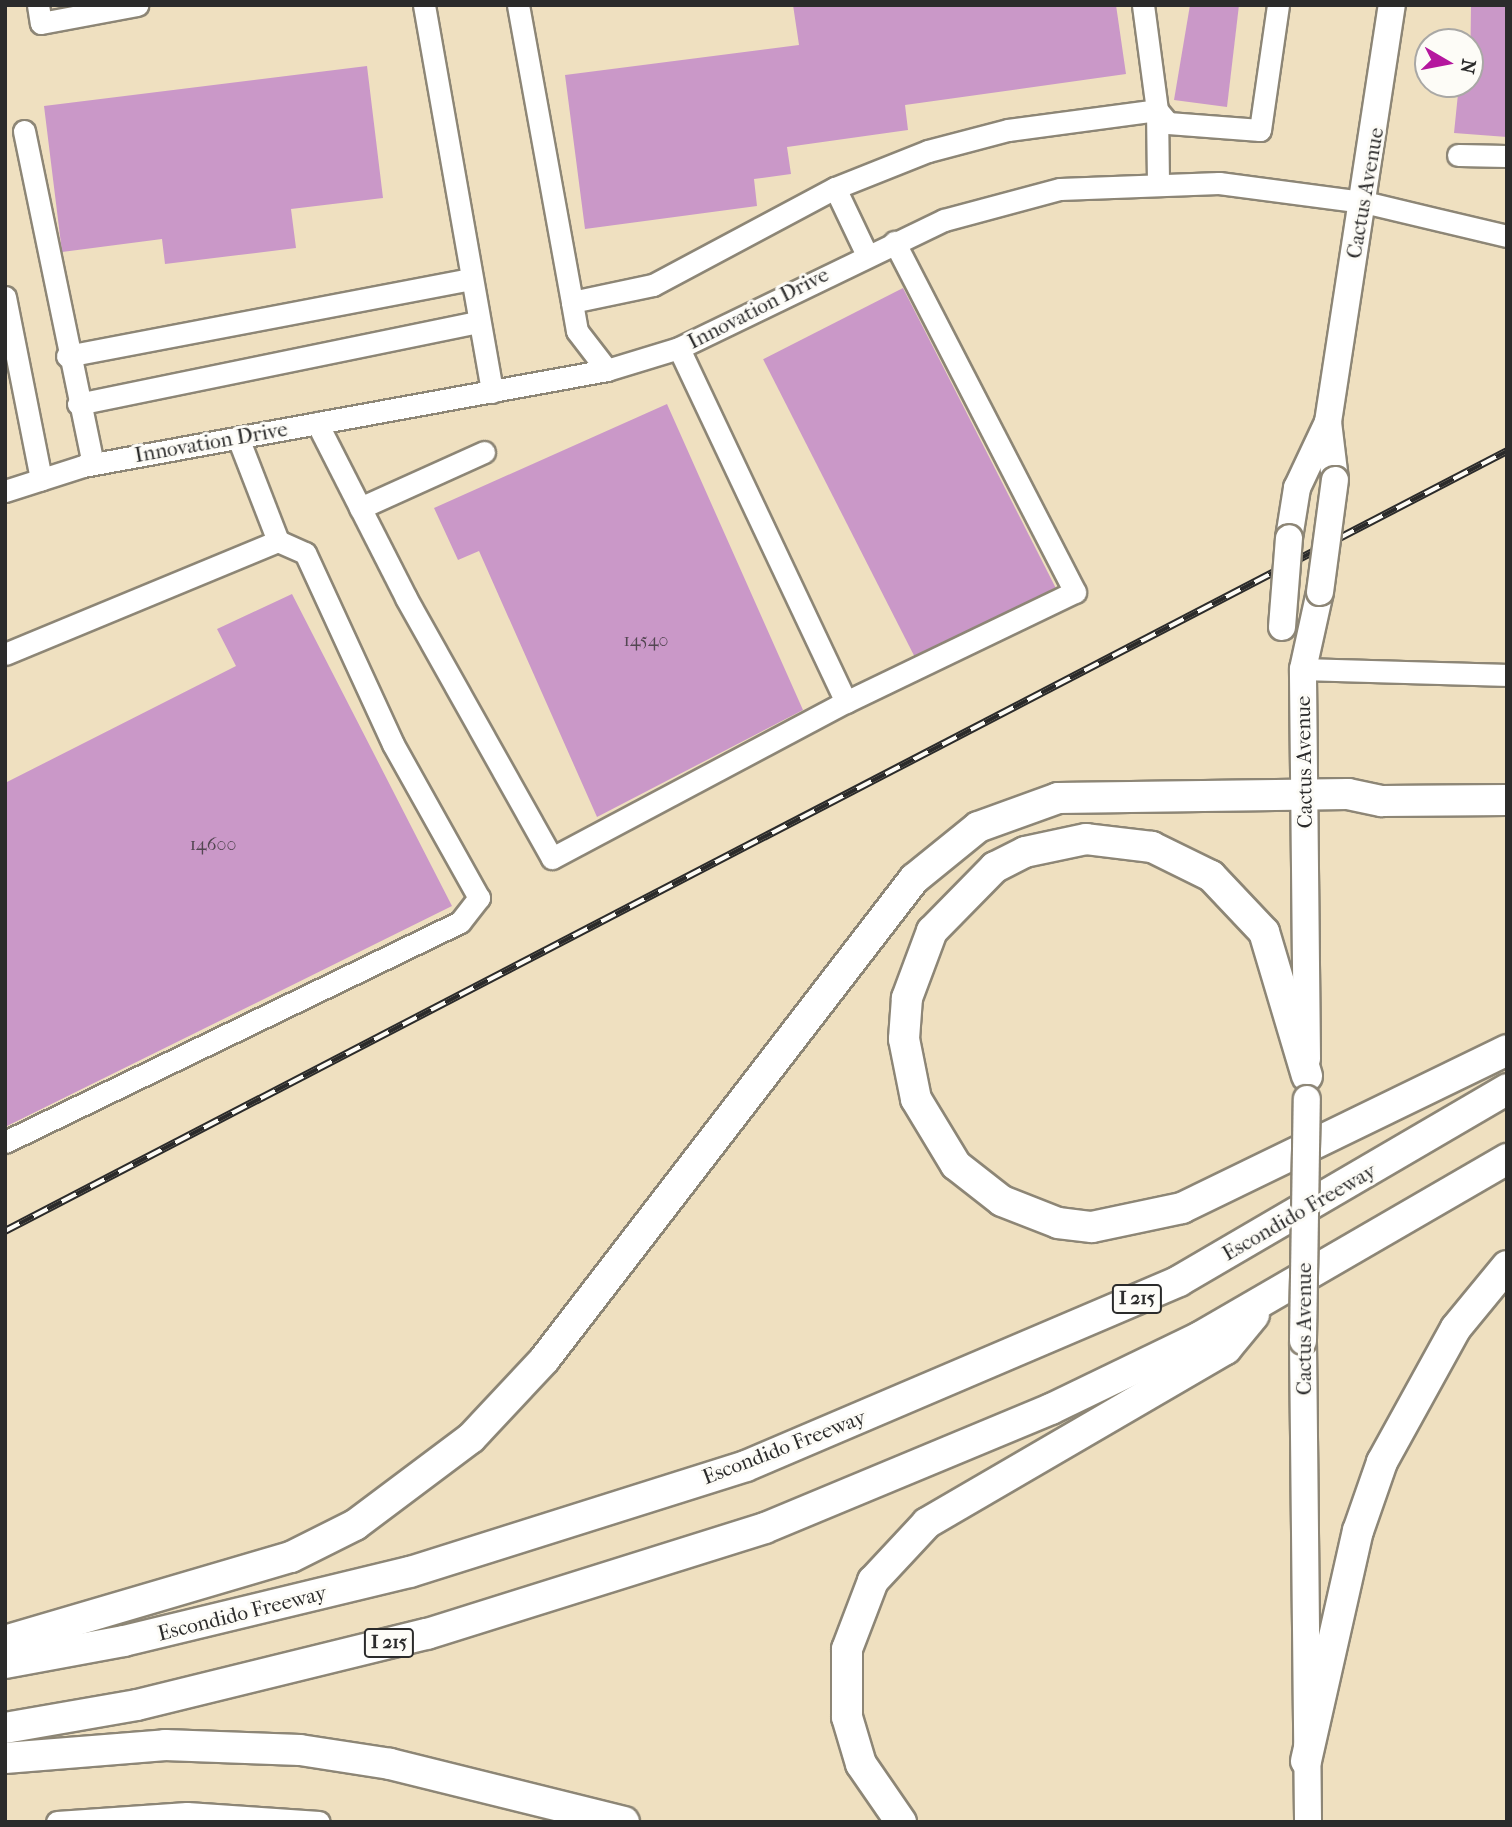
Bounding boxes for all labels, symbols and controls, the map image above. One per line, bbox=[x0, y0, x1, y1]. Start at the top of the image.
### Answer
north arrow bbox=[1414, 28, 1484, 98]
text: N bbox=[1456, 57, 1480, 75]
street label: Cactus Avenue bbox=[1341, 126, 1389, 260]
street label: Innovation Drive bbox=[683, 262, 833, 354]
street label: Innovation Drive bbox=[133, 416, 289, 468]
house number: 14540 bbox=[624, 630, 668, 652]
street label: Cactus Avenue bbox=[1290, 696, 1318, 828]
house number: 14600 bbox=[190, 834, 236, 856]
street label: Escondido Freeway bbox=[1218, 1158, 1380, 1266]
street label: Cactus Avenue bbox=[1291, 1263, 1317, 1395]
road number: I 215 bbox=[1111, 1284, 1163, 1315]
street label: Escondido Freeway bbox=[699, 1404, 869, 1490]
street label: Escondido Freeway bbox=[155, 1580, 329, 1646]
road number: I 215 bbox=[363, 1628, 415, 1658]

